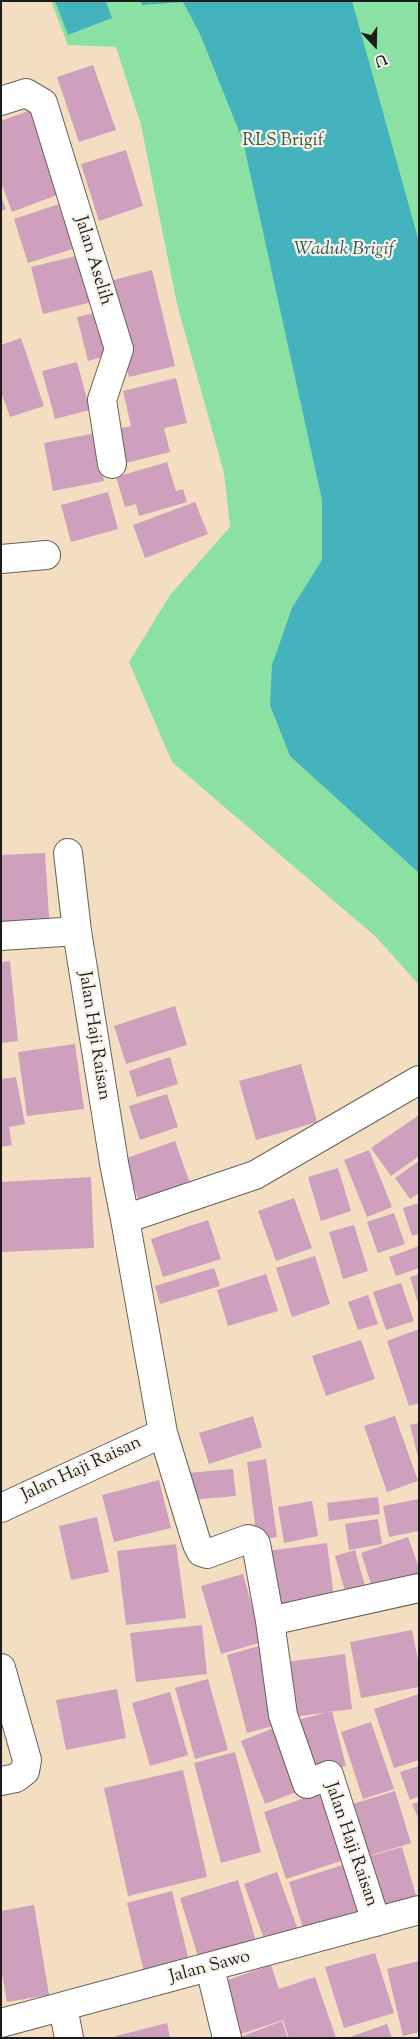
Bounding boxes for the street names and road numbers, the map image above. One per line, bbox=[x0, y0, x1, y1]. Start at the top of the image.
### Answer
street label: Jalan Aselih bbox=[68, 214, 116, 308]
street label: Jalan Haji Raisan bbox=[72, 970, 114, 1102]
street label: Jalan Haji Raisan bbox=[19, 1433, 145, 1507]
street label: Jalan Haji Raisan bbox=[319, 1780, 381, 1910]
street label: Jalan Sawo bbox=[167, 1947, 253, 1989]

